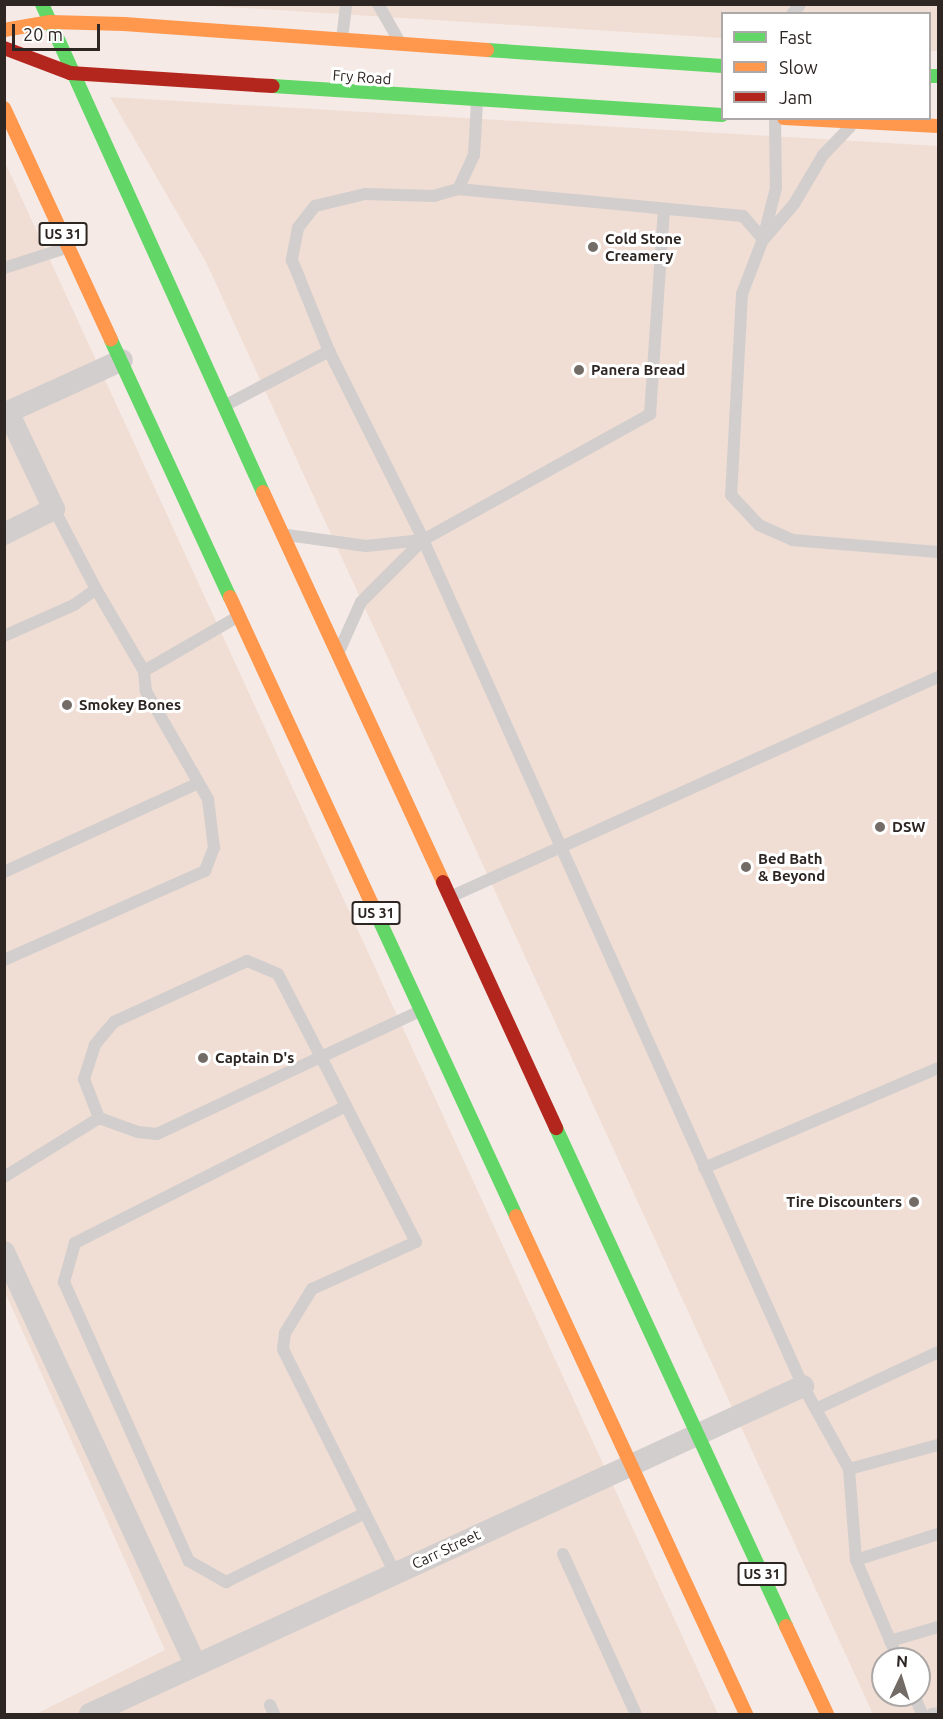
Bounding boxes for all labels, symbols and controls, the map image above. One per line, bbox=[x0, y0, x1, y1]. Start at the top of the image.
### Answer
scale bar bbox=[15, 12, 104, 50]
legend bbox=[721, 12, 931, 120]
text: 20 m bbox=[23, 24, 63, 44]
text: Fast bbox=[779, 27, 812, 47]
text: Slow bbox=[779, 57, 818, 77]
street label: Fry Road bbox=[332, 66, 392, 88]
text: Jam bbox=[779, 87, 813, 107]
road number: US 31 bbox=[38, 223, 88, 245]
place label: Cold Stone Creamery bbox=[605, 229, 682, 264]
marker: Cold Stone Creamery bbox=[586, 240, 600, 254]
place label: Panera Bread bbox=[591, 361, 685, 379]
marker: Panera Bread bbox=[572, 363, 586, 377]
place label: Smokey Bones bbox=[79, 696, 181, 714]
marker: Smokey Bones bbox=[60, 698, 74, 712]
place label: DSW bbox=[892, 818, 925, 836]
marker: DSW bbox=[873, 820, 887, 834]
place label: Bed Bath & Beyond bbox=[758, 849, 825, 884]
marker: Bed Bath & Beyond bbox=[739, 860, 753, 874]
road number: US 31 bbox=[350, 902, 401, 924]
place label: Captain D's bbox=[215, 1049, 294, 1067]
marker: Captain D's bbox=[196, 1051, 210, 1065]
place label: Tire Discounters bbox=[786, 1193, 902, 1211]
marker: Tire Discounters bbox=[907, 1195, 921, 1209]
street label: Carr Street bbox=[409, 1525, 483, 1573]
road number: US 31 bbox=[736, 1563, 788, 1585]
north arrow bbox=[871, 1647, 931, 1707]
text: N bbox=[896, 1652, 909, 1670]

